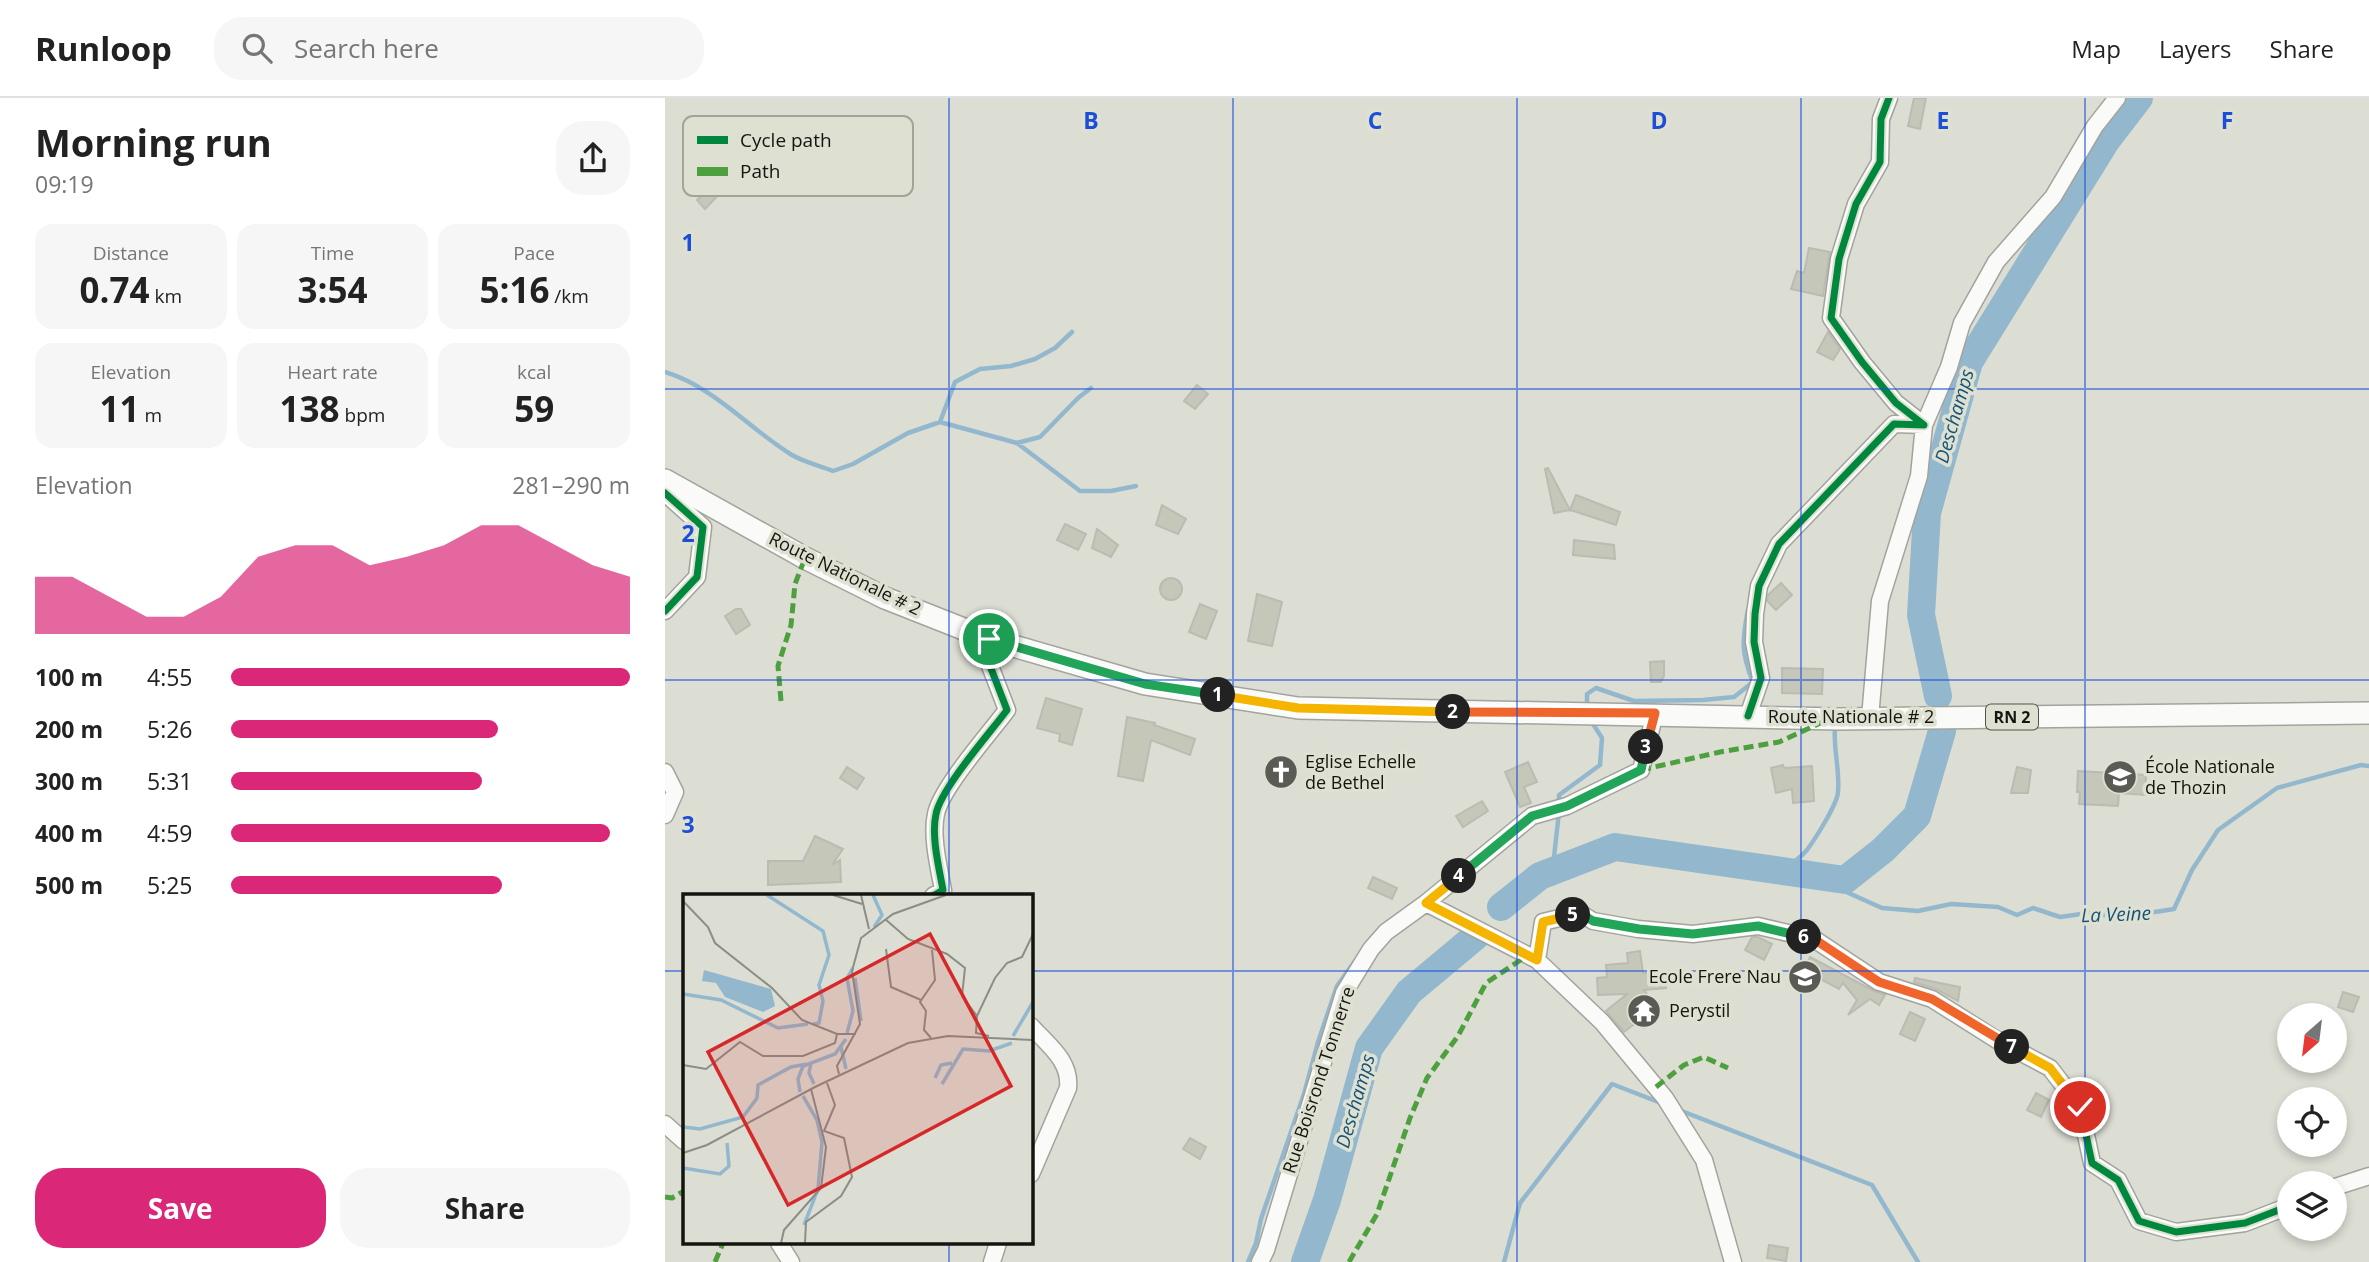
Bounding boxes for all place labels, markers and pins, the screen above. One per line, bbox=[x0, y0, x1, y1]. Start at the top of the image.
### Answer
pin bbox=[959, 609, 1019, 669]
pin: 1 bbox=[1201, 678, 1235, 712]
pin: 2 bbox=[1435, 694, 1471, 730]
pin: 3 bbox=[1629, 730, 1663, 764]
place label: Eglise Echelle de Bethel bbox=[1305, 749, 1416, 794]
church icon: Eglise Echelle de Bethel bbox=[1262, 753, 1300, 791]
place label: École Nationale de Thozin bbox=[2145, 754, 2275, 799]
school or university icon: École Nationale de Thozin bbox=[2101, 758, 2139, 796]
pin: 4 bbox=[1441, 858, 1477, 894]
pin: 5 bbox=[1555, 898, 1591, 932]
pin: 6 bbox=[1787, 920, 1821, 954]
school or university icon: Ecole Frere Nau bbox=[1786, 958, 1824, 996]
place label: Ecole Frere Nau bbox=[1649, 964, 1781, 988]
temple icon: Perystil bbox=[1625, 992, 1663, 1030]
place label: Perystil bbox=[1669, 998, 1730, 1022]
pin: 7 bbox=[1995, 1030, 2029, 1065]
pin bbox=[2050, 1077, 2110, 1137]

